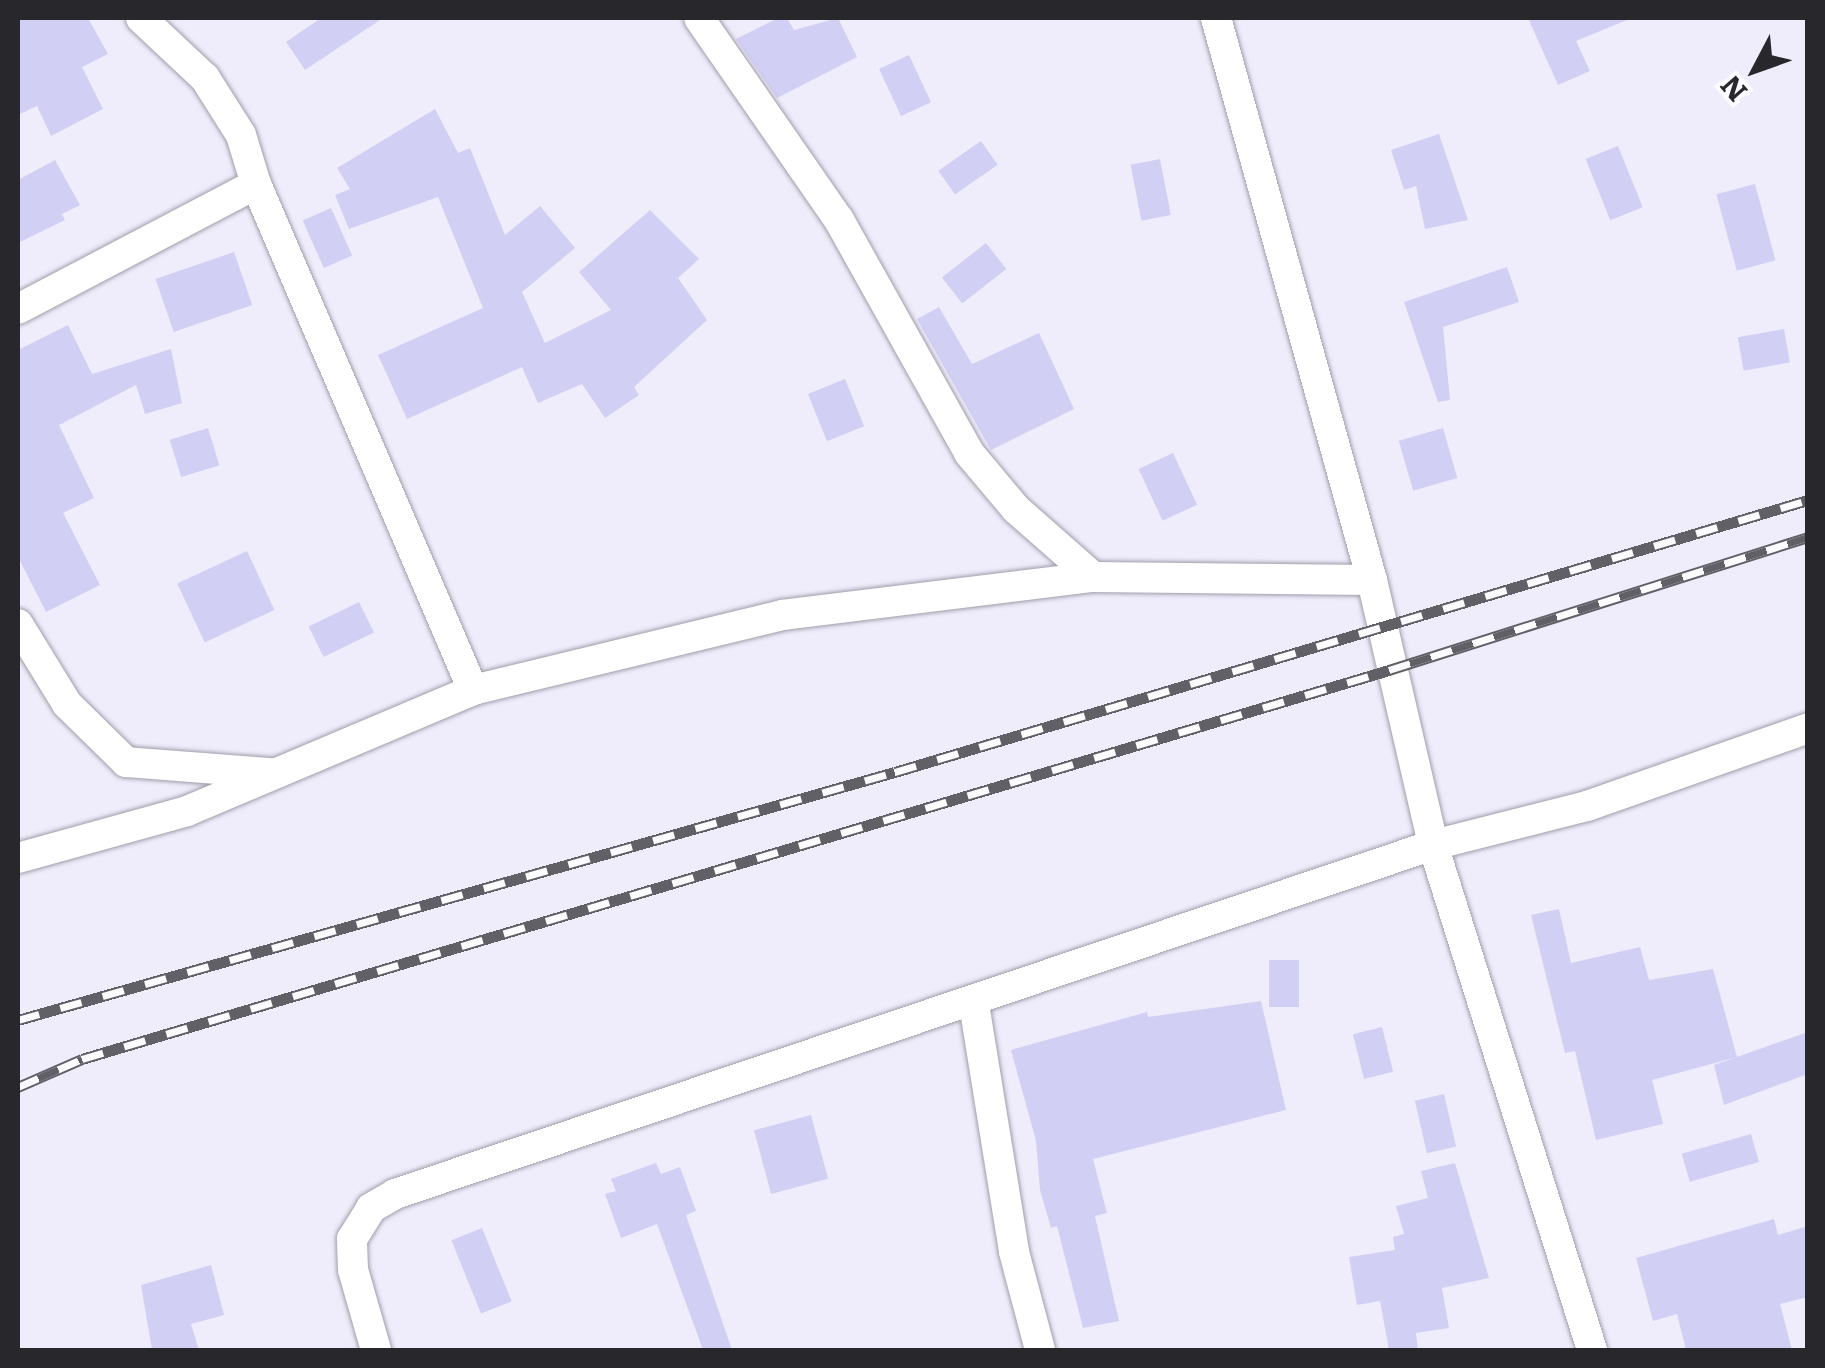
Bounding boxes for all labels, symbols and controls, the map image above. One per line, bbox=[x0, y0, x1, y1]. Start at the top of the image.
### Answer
north arrow bbox=[1705, 20, 1805, 120]
text: N bbox=[1709, 67, 1756, 112]

